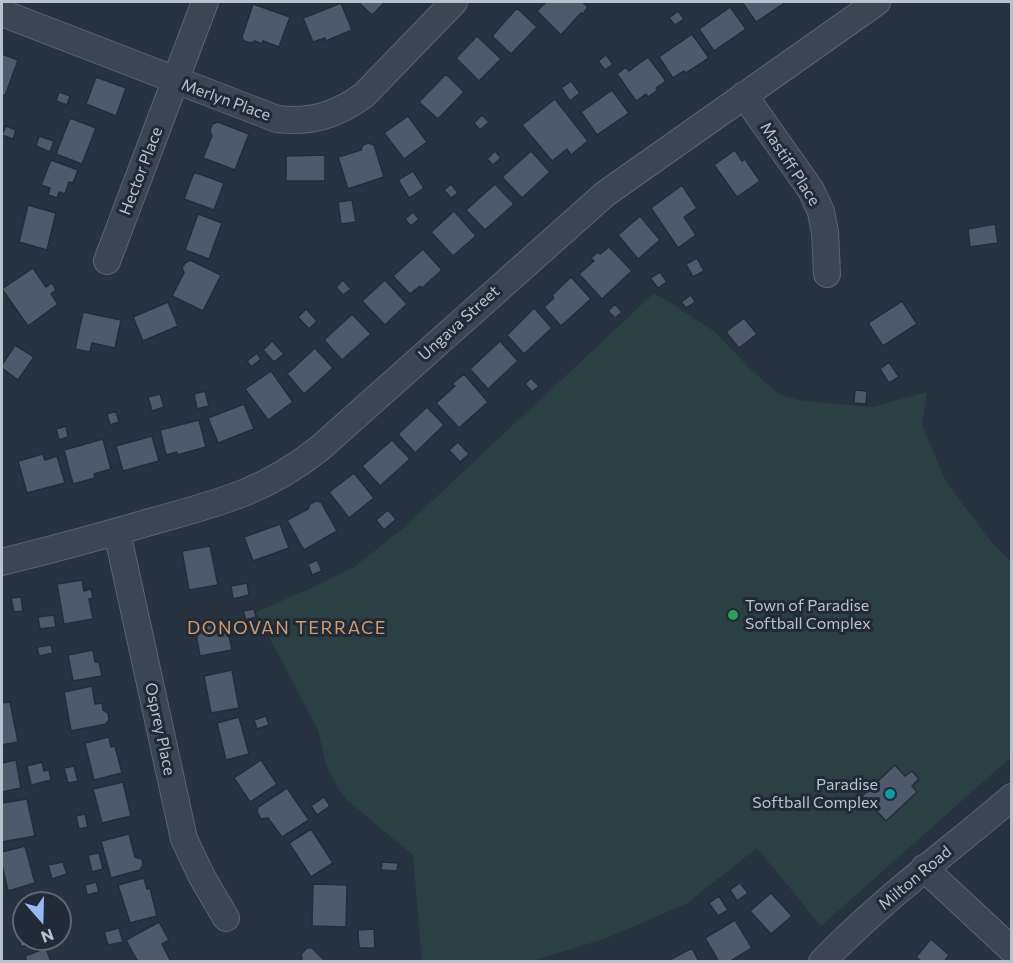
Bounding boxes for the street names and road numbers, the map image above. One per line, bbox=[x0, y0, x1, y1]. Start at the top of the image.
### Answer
street label: Merlyn Place bbox=[179, 75, 273, 125]
street label: Mastiff Place bbox=[756, 119, 824, 209]
street label: Hector Place bbox=[115, 124, 167, 218]
street label: Ungava Street bbox=[415, 282, 503, 364]
street label: Osprey Place bbox=[141, 681, 179, 777]
street label: Milton Road bbox=[875, 842, 955, 914]

